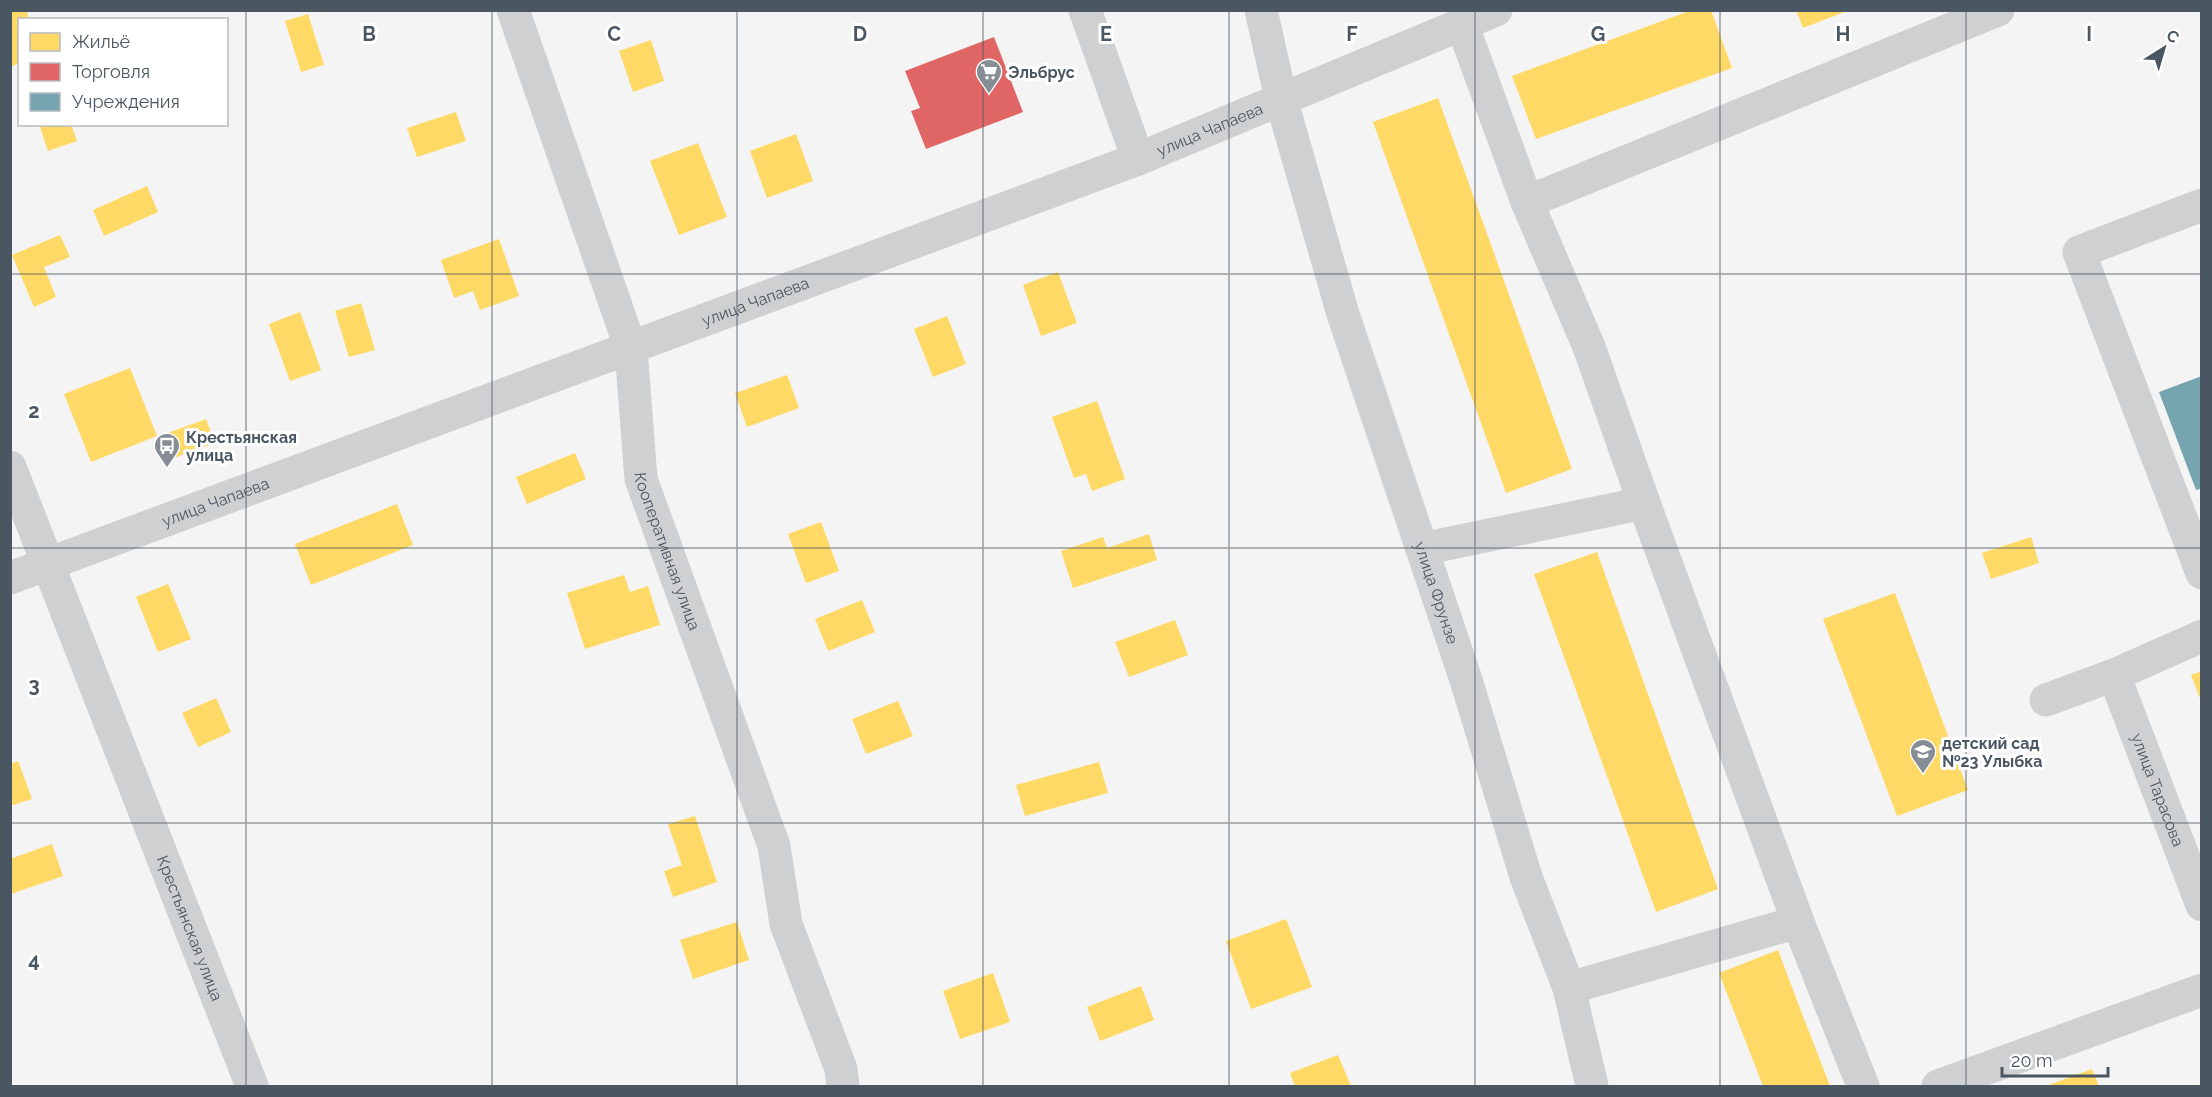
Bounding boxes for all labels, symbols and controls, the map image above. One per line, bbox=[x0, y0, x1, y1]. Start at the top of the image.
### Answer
legend bbox=[18, 18, 228, 126]
north arrow bbox=[2134, 18, 2194, 78]
text: B bbox=[362, 22, 376, 46]
text: C bbox=[607, 22, 621, 46]
text: D bbox=[853, 22, 867, 46]
text: E bbox=[1100, 22, 1112, 46]
text: F bbox=[1346, 22, 1358, 46]
text: G bbox=[1591, 22, 1605, 46]
text: H bbox=[1836, 22, 1850, 46]
text: I bbox=[2086, 22, 2092, 46]
text: С bbox=[2163, 26, 2183, 47]
text: Жильё bbox=[72, 31, 130, 52]
supermarket icon: Эльбрус bbox=[974, 57, 1004, 95]
text: Торговля bbox=[72, 61, 150, 82]
place label: Эльбрус bbox=[1008, 63, 1075, 82]
text: Учреждения bbox=[72, 91, 180, 112]
street label: улица Чапаева bbox=[1154, 99, 1266, 160]
street label: улица Чапаева bbox=[699, 273, 812, 330]
text: 2 bbox=[28, 399, 40, 423]
place label: Крестьянская улица bbox=[186, 428, 297, 465]
bus stop icon: Крестьянская улица bbox=[152, 431, 182, 469]
street label: Кооперативная улица bbox=[631, 472, 704, 633]
street label: улица Чапаева bbox=[159, 474, 272, 531]
street label: улица Фрунзе bbox=[1410, 539, 1462, 646]
text: 3 bbox=[28, 673, 40, 697]
street label: улица Тарасова bbox=[2127, 731, 2188, 849]
place label: детский сад №23 Улыбка bbox=[1942, 734, 2042, 771]
school or university icon: детский сад №23 Улыбка bbox=[1908, 737, 1938, 775]
street label: Крестьянская улица bbox=[153, 853, 227, 1004]
text: 4 bbox=[28, 948, 40, 972]
scale bar bbox=[2002, 1040, 2108, 1078]
text: 20 m bbox=[2011, 1050, 2053, 1071]

